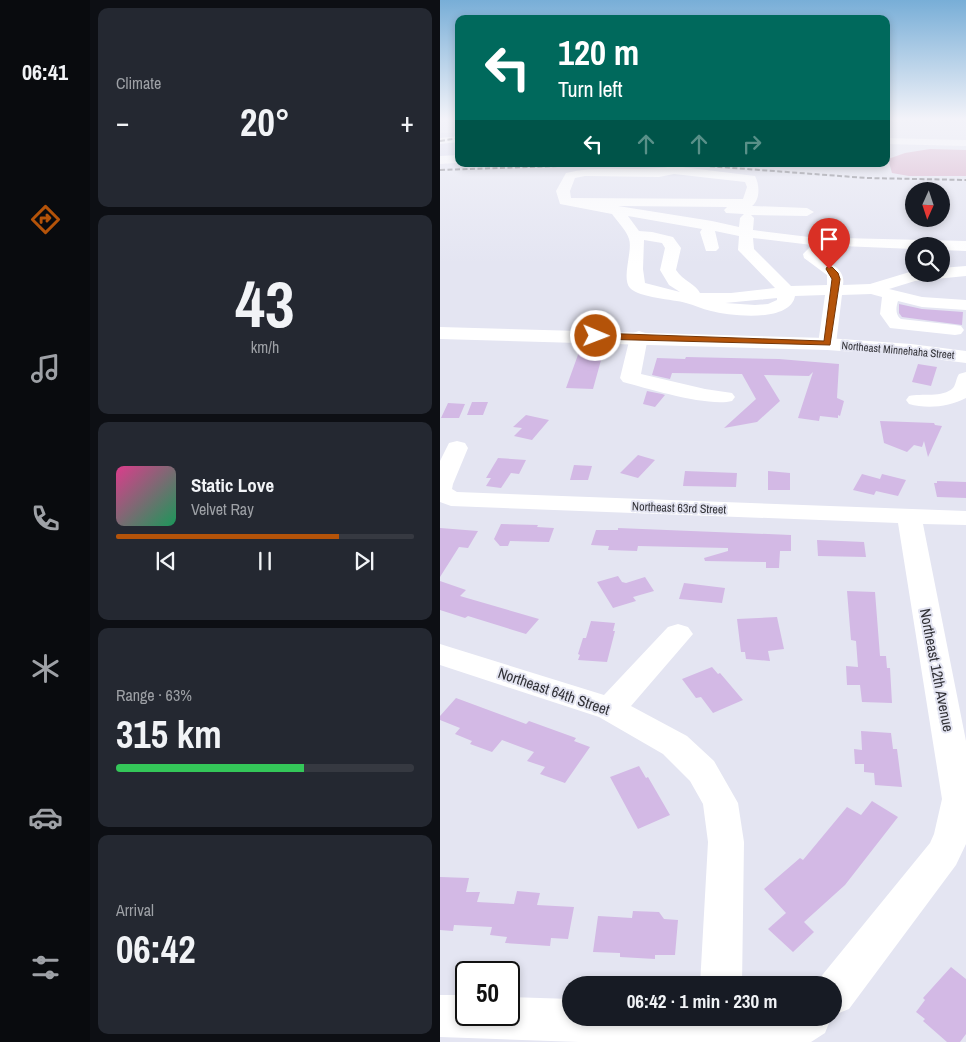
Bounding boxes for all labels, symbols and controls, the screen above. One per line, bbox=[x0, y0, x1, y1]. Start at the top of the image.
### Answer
text: 120 m bbox=[558, 29, 639, 76]
icon: left bbox=[475, 35, 540, 100]
text: 06:41 bbox=[22, 57, 68, 87]
text: Climate bbox=[116, 72, 161, 94]
text: Turn left bbox=[558, 74, 623, 104]
text: 20° bbox=[240, 97, 290, 148]
text: − bbox=[116, 103, 129, 141]
text: + bbox=[401, 103, 414, 141]
icon: left bbox=[579, 130, 607, 158]
icon: ahead bbox=[632, 130, 660, 158]
icon: ahead bbox=[685, 130, 713, 158]
icon: right bbox=[738, 130, 766, 158]
north arrow bbox=[905, 182, 950, 228]
map controls bbox=[905, 182, 950, 282]
icon: directions bbox=[28, 202, 63, 237]
pin bbox=[808, 218, 850, 269]
icon: arrive bbox=[815, 225, 843, 253]
button: search bbox=[905, 237, 950, 282]
text: 43 bbox=[235, 260, 295, 347]
position arrow bbox=[569, 309, 621, 361]
text: km/h bbox=[251, 336, 279, 358]
street label: Northeast Minnehaha Street bbox=[841, 338, 956, 362]
icon: music bbox=[28, 351, 63, 386]
text: Static Love bbox=[191, 472, 274, 498]
text: Velvet Ray bbox=[191, 498, 254, 520]
street label: Northeast 63rd Street bbox=[632, 498, 727, 518]
icon: phone bbox=[28, 501, 63, 536]
icon: previous bbox=[152, 547, 180, 575]
icon: pause bbox=[251, 547, 279, 575]
icon: next bbox=[350, 547, 378, 575]
street label: Northeast 12th Avenue bbox=[915, 607, 959, 733]
icon: climate bbox=[28, 651, 63, 686]
street label: Northeast 64th Street bbox=[495, 662, 613, 720]
text: Range · 63% bbox=[116, 684, 192, 706]
text: 315 km bbox=[116, 709, 222, 760]
icon: car bbox=[28, 800, 63, 835]
text: Arrival bbox=[116, 899, 154, 921]
text: 06:42 bbox=[116, 924, 196, 975]
icon: filters bbox=[28, 950, 63, 985]
speed limit sign: 50 bbox=[455, 961, 520, 1026]
text: 06:42 · 1 min · 230 m bbox=[627, 988, 777, 1014]

